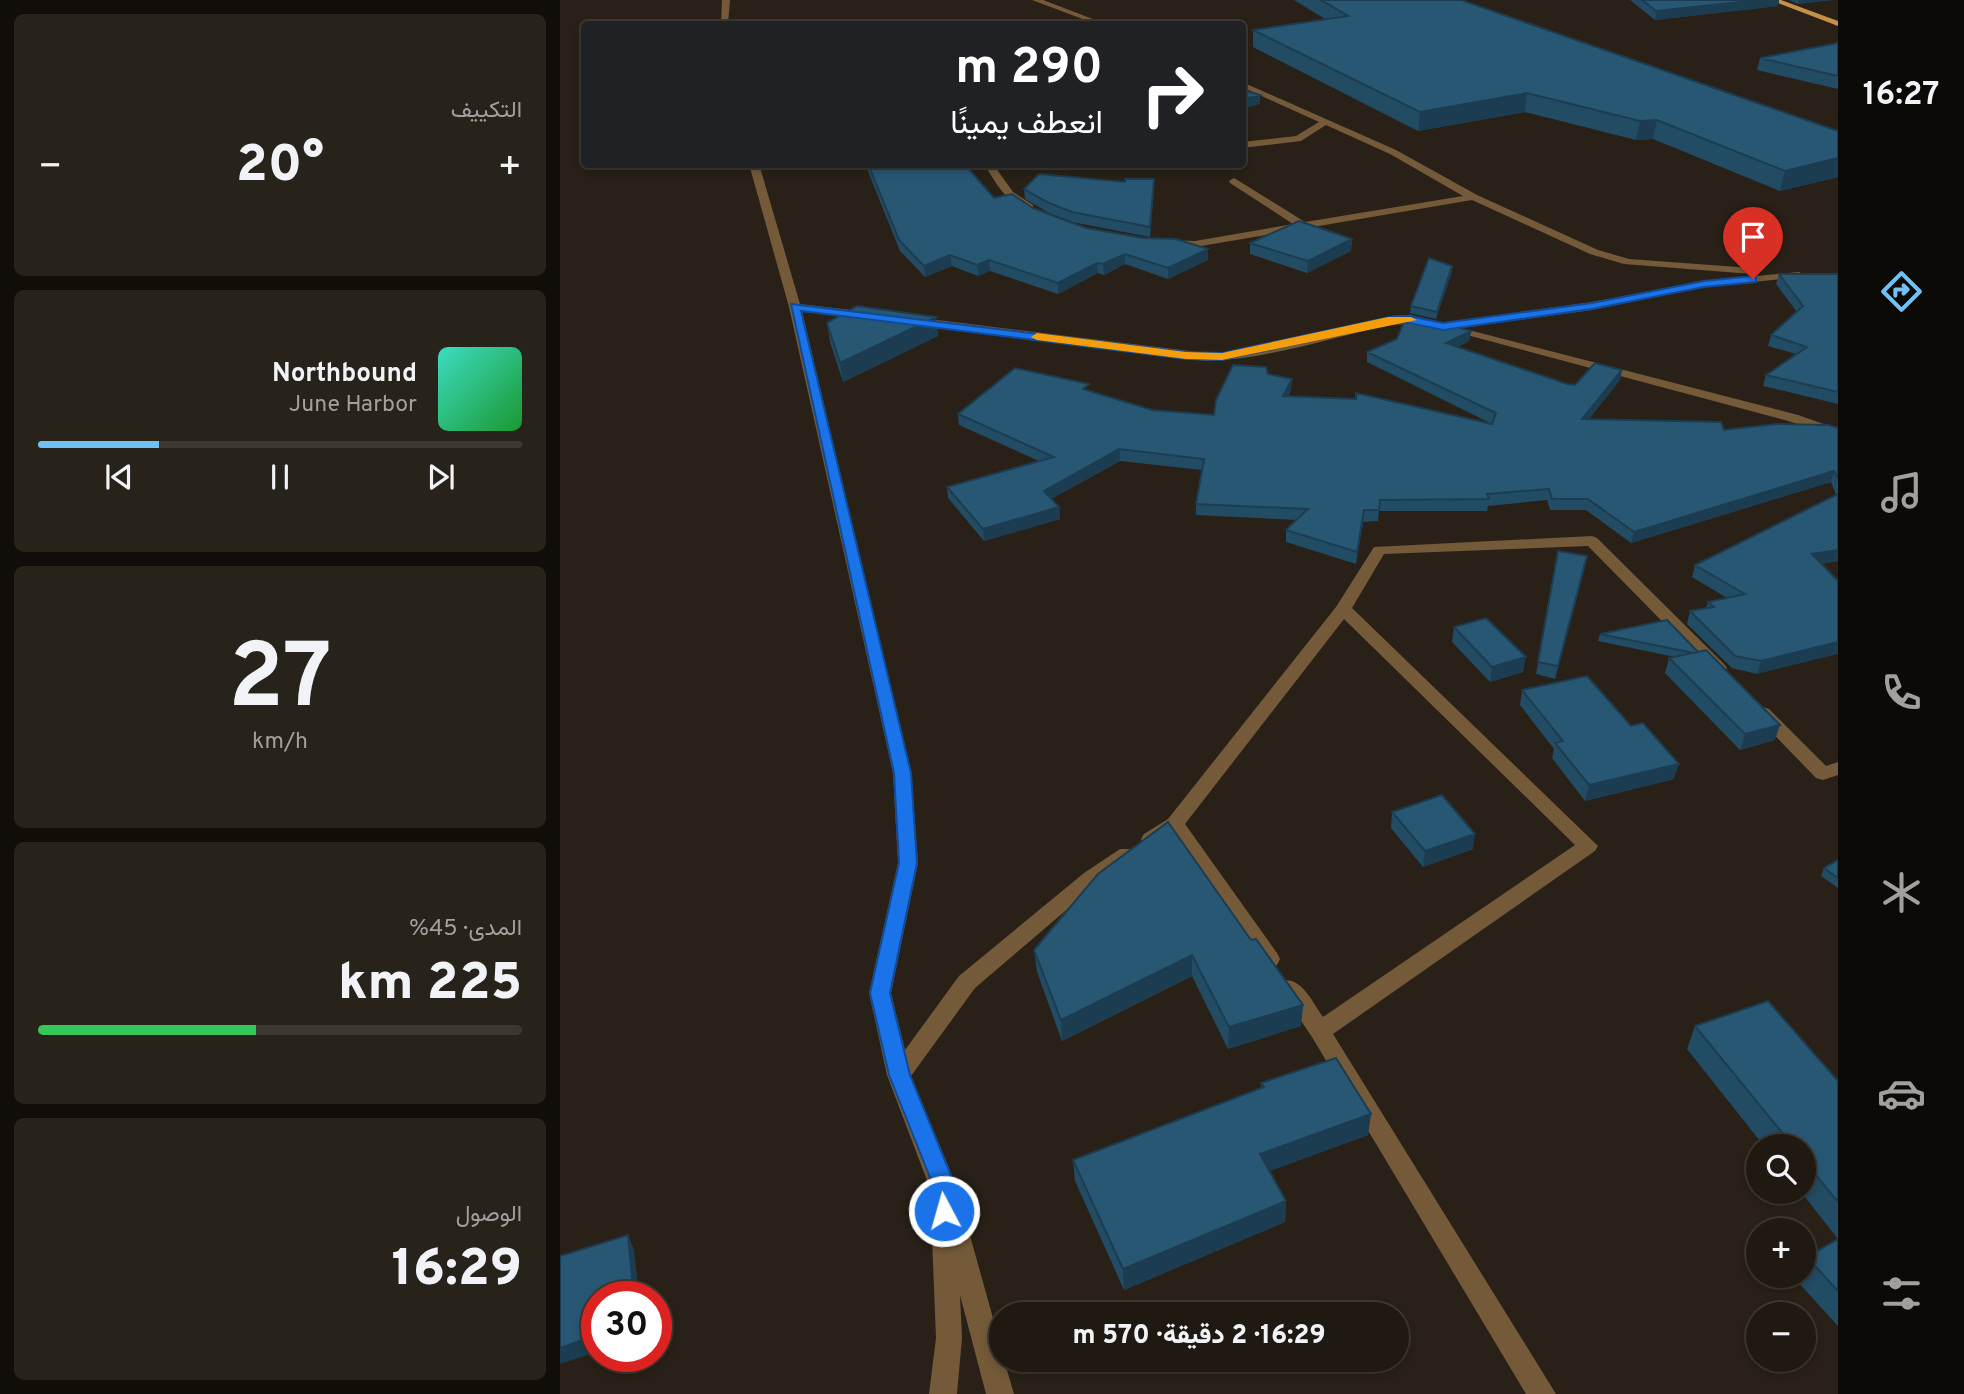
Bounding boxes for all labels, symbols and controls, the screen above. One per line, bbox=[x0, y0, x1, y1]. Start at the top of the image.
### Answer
text: 290 m bbox=[955, 39, 1103, 101]
icon: right bbox=[1127, 49, 1218, 140]
text: 16:27 bbox=[1863, 76, 1939, 116]
text: التكييف bbox=[451, 97, 522, 126]
text: انعطف يمينًا bbox=[950, 105, 1103, 145]
text: 20° bbox=[236, 134, 324, 200]
text: − bbox=[38, 144, 63, 193]
text: + bbox=[497, 144, 522, 193]
pin bbox=[1723, 207, 1783, 279]
icon: arrive bbox=[1734, 218, 1772, 256]
icon: directions bbox=[1877, 267, 1926, 316]
text: Northbound bbox=[272, 358, 417, 391]
text: June Harbor bbox=[289, 391, 417, 420]
icon: previous bbox=[100, 458, 138, 496]
icon: pause bbox=[261, 458, 299, 496]
icon: next bbox=[422, 458, 460, 496]
icon: music bbox=[1877, 468, 1926, 517]
text: 27 bbox=[228, 625, 332, 740]
icon: phone bbox=[1877, 668, 1926, 717]
text: km/h bbox=[252, 728, 308, 757]
icon: climate bbox=[1877, 868, 1926, 917]
text: المدى · 45% bbox=[409, 915, 522, 944]
text: 225 km bbox=[338, 952, 522, 1018]
icon: car bbox=[1877, 1069, 1926, 1118]
map controls bbox=[1746, 1134, 1816, 1372]
button: search bbox=[1746, 1134, 1816, 1204]
position arrow bbox=[907, 1174, 981, 1248]
text: الوصول bbox=[456, 1201, 522, 1230]
button: + bbox=[1746, 1218, 1816, 1288]
text: 16:29 bbox=[392, 1238, 522, 1304]
icon: filters bbox=[1877, 1269, 1926, 1318]
speed limit sign: 30 bbox=[581, 1281, 672, 1372]
button: − bbox=[1746, 1302, 1816, 1372]
text: 16:29 · 2 دقيقة · 570 m bbox=[1072, 1320, 1326, 1353]

